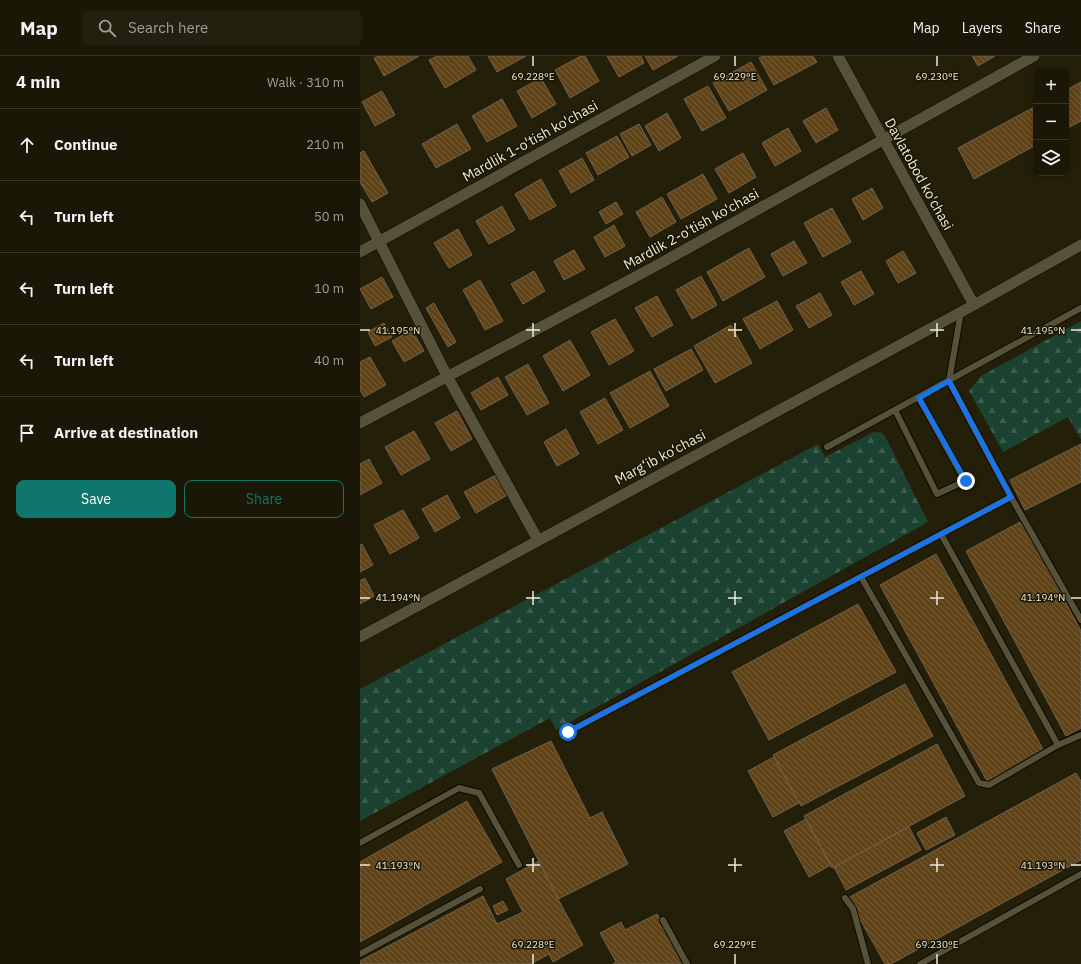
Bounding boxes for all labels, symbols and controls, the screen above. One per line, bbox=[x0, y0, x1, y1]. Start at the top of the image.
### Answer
search box bbox=[82, 10, 362, 46]
text: Map bbox=[20, 16, 58, 40]
icon: search bbox=[96, 17, 118, 39]
text: Search here bbox=[128, 18, 208, 37]
text: Map bbox=[913, 19, 940, 37]
text: Layers bbox=[962, 19, 1003, 37]
text: Share bbox=[1025, 19, 1061, 37]
map controls bbox=[1033, 68, 1069, 176]
button: + bbox=[1033, 68, 1069, 104]
text: 69.228°E bbox=[511, 70, 555, 83]
text: 69.229°E bbox=[713, 70, 757, 83]
text: 69.230°E bbox=[915, 70, 959, 83]
text: 4 min bbox=[16, 71, 60, 93]
text: Walk · 310 m bbox=[267, 74, 344, 91]
street label: Mardlik 1-o'tish ko'chasi bbox=[459, 96, 601, 186]
button: − bbox=[1033, 104, 1069, 140]
street label: Davlatobod ko'chasi bbox=[881, 115, 957, 233]
icon: ahead bbox=[16, 134, 38, 156]
text: Continue bbox=[54, 135, 118, 154]
text: 210 m bbox=[306, 136, 344, 153]
button: layers bbox=[1033, 140, 1069, 176]
street label: Mardlik 2-o'tish ko'chasi bbox=[620, 184, 762, 274]
icon: left bbox=[16, 206, 38, 228]
text: Turn left bbox=[54, 207, 114, 226]
text: 50 m bbox=[314, 208, 344, 225]
icon: left bbox=[16, 278, 38, 300]
text: Turn left bbox=[54, 279, 114, 298]
text: 10 m bbox=[314, 280, 344, 297]
text: 41.195°N bbox=[376, 324, 420, 337]
text: 41.195°N bbox=[1021, 324, 1065, 337]
icon: left bbox=[16, 350, 38, 372]
text: Turn left bbox=[54, 351, 114, 370]
text: 40 m bbox=[314, 352, 344, 369]
icon: arrive bbox=[16, 422, 38, 444]
text: Arrive at destination bbox=[54, 423, 198, 442]
street label: Marg‘ib ko‘chasi bbox=[611, 425, 709, 489]
route end bbox=[957, 472, 975, 490]
button: Save bbox=[16, 480, 176, 518]
button: Share bbox=[184, 480, 344, 518]
text: 41.194°N bbox=[376, 591, 420, 604]
text: 41.194°N bbox=[1021, 591, 1065, 604]
route start bbox=[559, 723, 577, 741]
text: 41.193°N bbox=[376, 859, 420, 872]
text: 41.193°N bbox=[1021, 859, 1065, 872]
text: 69.228°E bbox=[511, 938, 555, 951]
text: 69.229°E bbox=[713, 938, 757, 951]
text: 69.230°E bbox=[915, 938, 959, 951]

